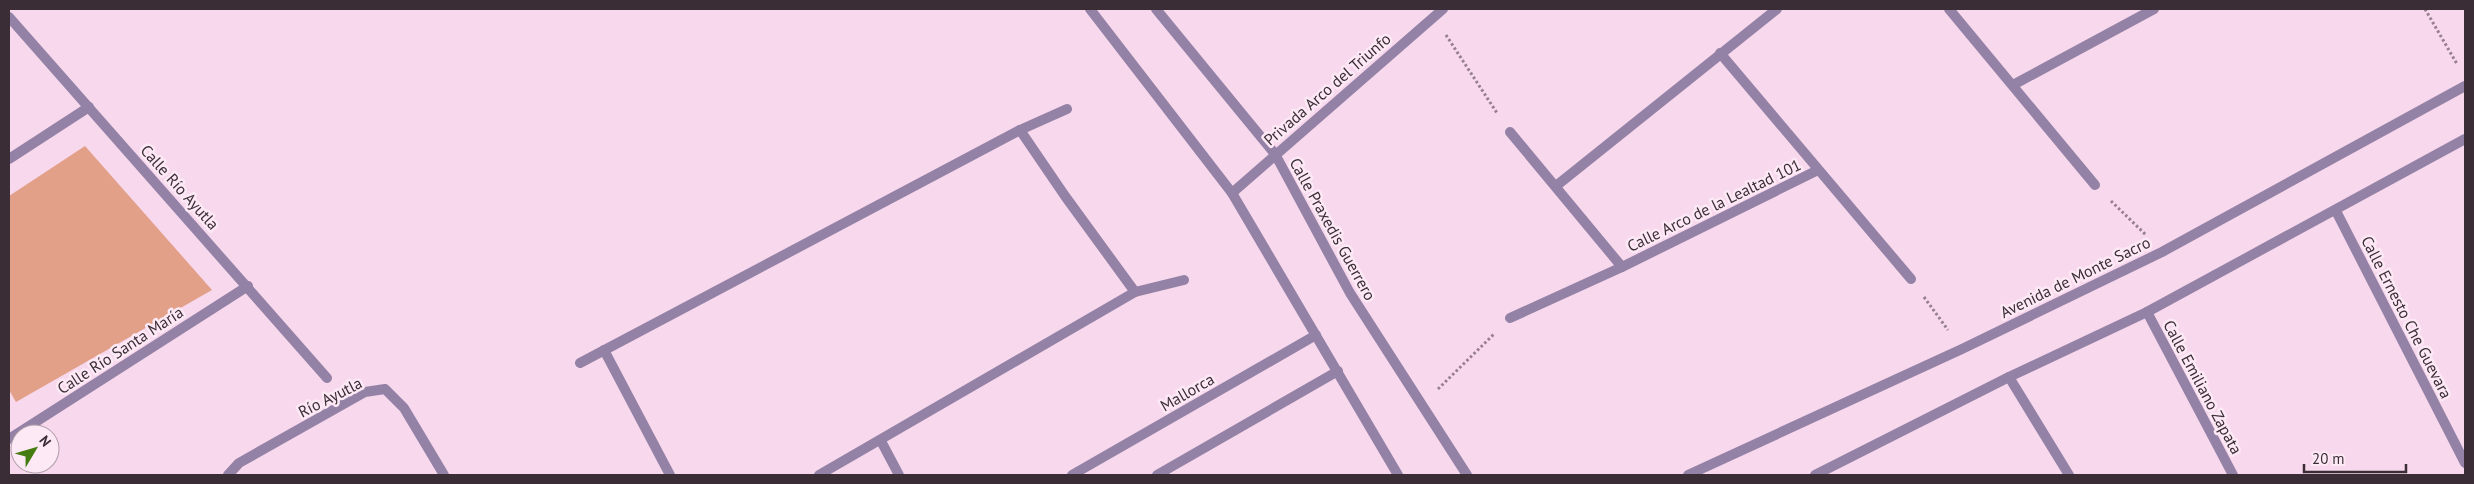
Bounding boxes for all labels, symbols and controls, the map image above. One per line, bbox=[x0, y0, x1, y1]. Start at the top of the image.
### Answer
street label: Privada Arco del Triunfo bbox=[1259, 28, 1395, 150]
street label: Calle Río Ayutla bbox=[137, 140, 223, 234]
street label: Calle Praxedis Guerrero bbox=[1286, 154, 1380, 304]
street label: Calle Arco de la Lealtad 101 bbox=[1624, 154, 1804, 256]
street label: Avenida de Monte Sacro bbox=[1997, 232, 2153, 322]
street label: Calle Ernesto Che Guevara bbox=[2357, 232, 2457, 402]
street label: Calle Río Santa María bbox=[53, 302, 187, 398]
street label: Calle Emiliano Zapata bbox=[2159, 317, 2247, 457]
street label: Mallorca bbox=[1156, 369, 1218, 415]
street label: Río Ayutla bbox=[295, 372, 365, 422]
north arrow bbox=[10, 424, 60, 474]
text: N bbox=[35, 432, 55, 450]
scale bar bbox=[2304, 442, 2406, 474]
text: 20 m bbox=[2312, 449, 2345, 468]

